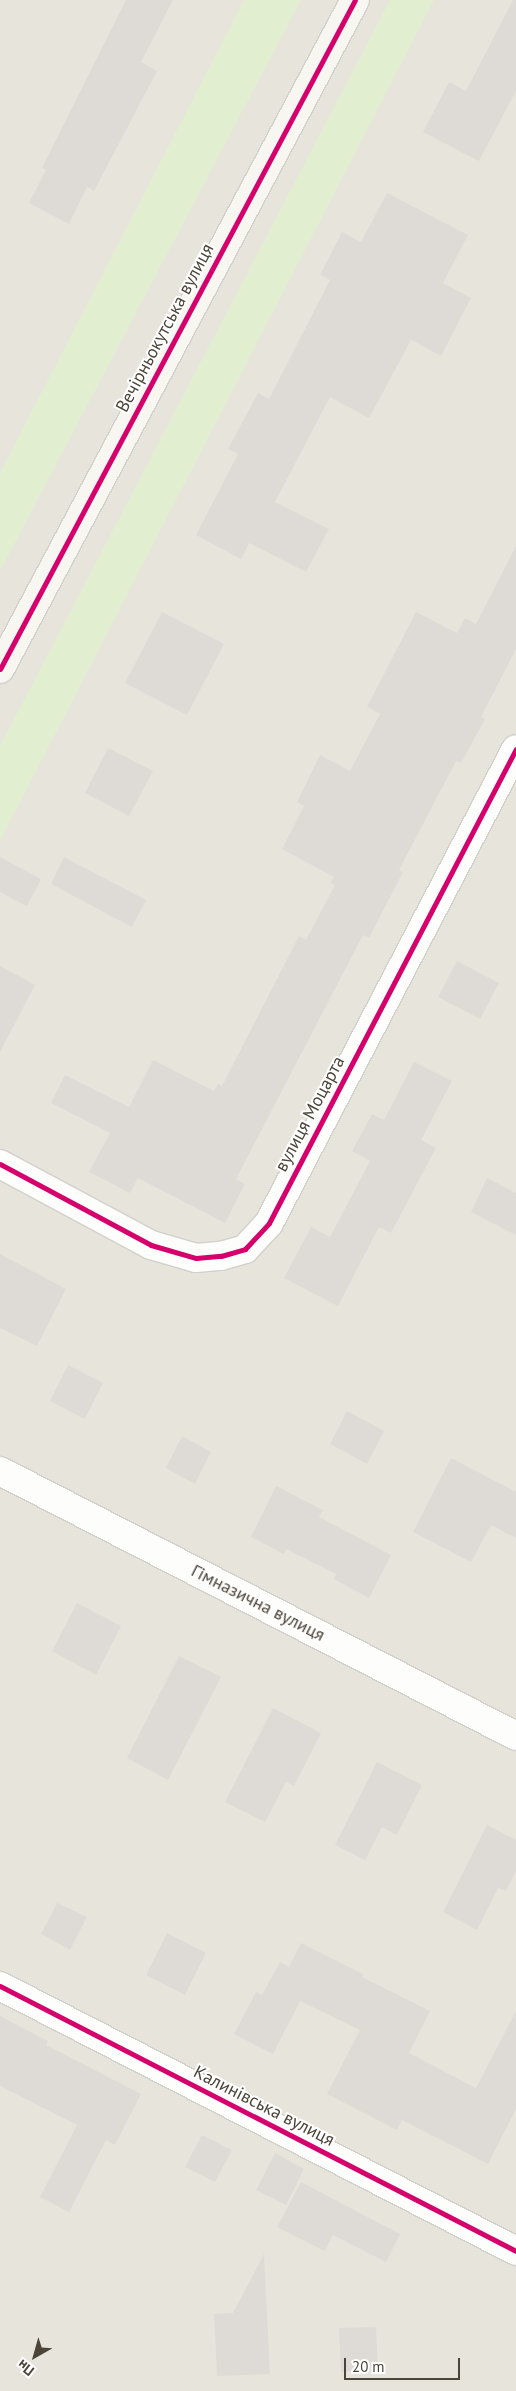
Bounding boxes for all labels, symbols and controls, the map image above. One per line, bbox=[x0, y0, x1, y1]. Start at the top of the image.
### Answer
street label: Вечірньокутська вулиця bbox=[111, 240, 219, 416]
street label: вулиця Моцарта bbox=[271, 1053, 349, 1175]
street label: Гімназична вулиця bbox=[188, 1560, 328, 1646]
street label: Калинівська вулиця bbox=[190, 2061, 338, 2151]
north arrow bbox=[10, 2331, 60, 2381]
scale bar bbox=[346, 2348, 462, 2380]
text: Пн bbox=[14, 2356, 38, 2380]
text: 20 m bbox=[352, 2357, 385, 2376]

